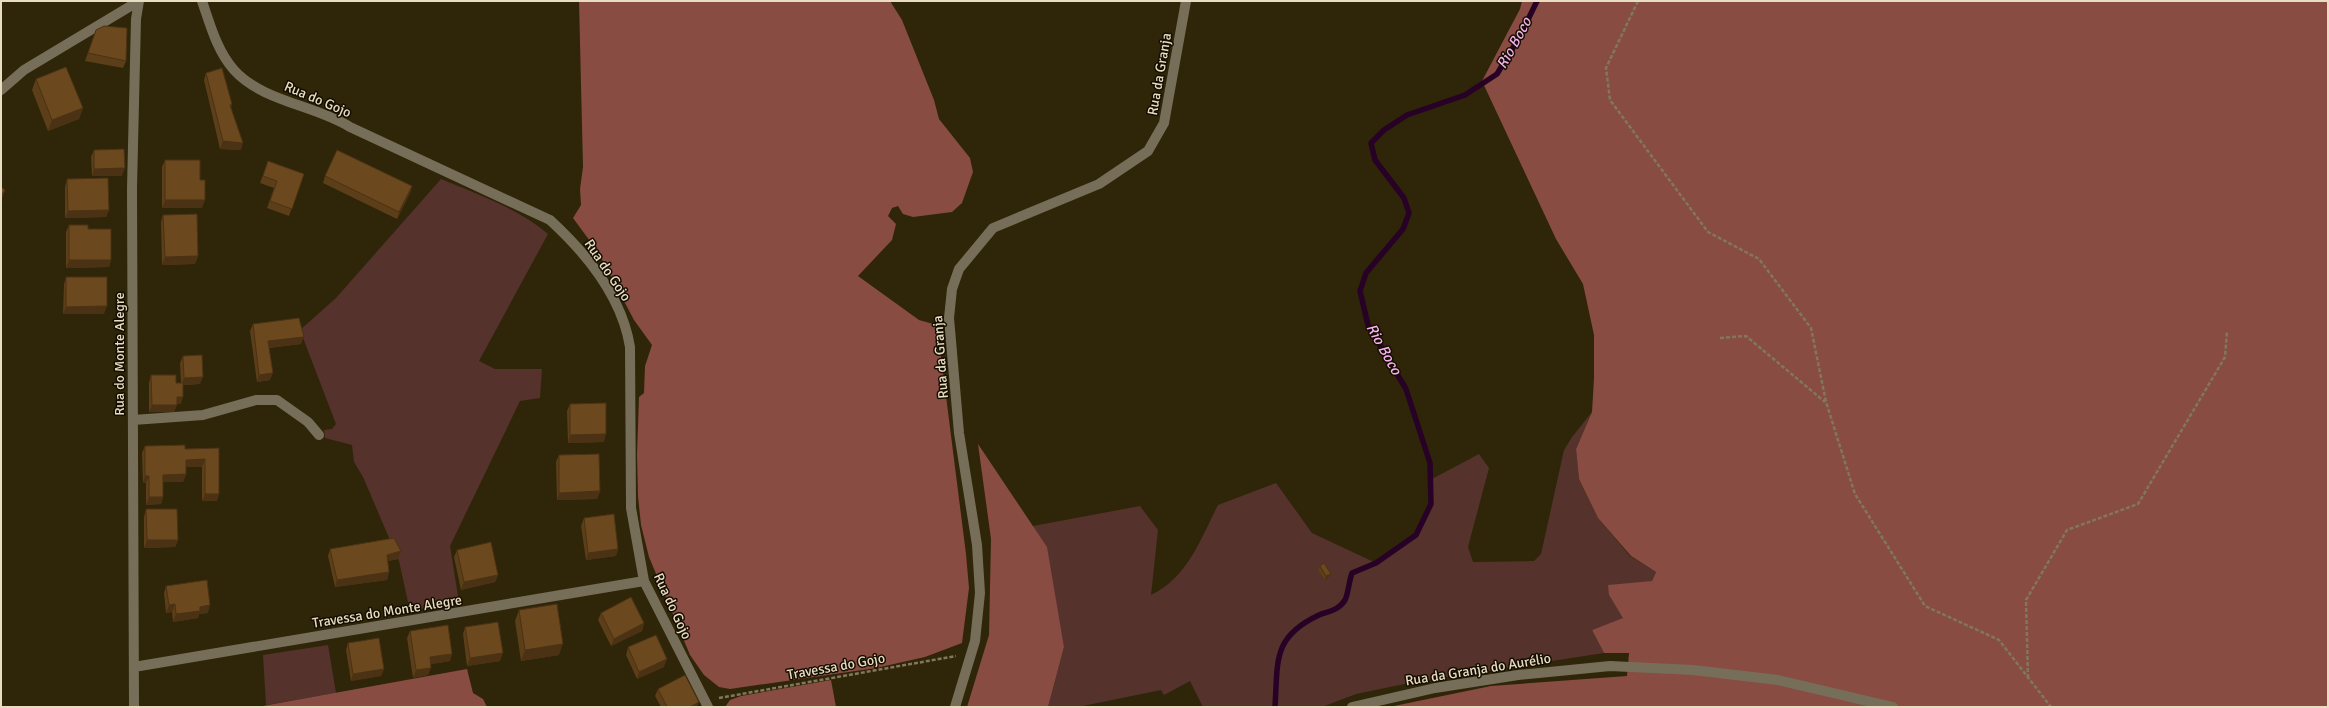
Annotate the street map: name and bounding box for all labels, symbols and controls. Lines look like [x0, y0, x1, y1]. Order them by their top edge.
water label: Rio Boco [1493, 13, 1536, 72]
street label: Rua da Granja [1144, 32, 1175, 117]
street label: Rua do Gojo [282, 78, 354, 121]
street label: Rua do Gojo [581, 236, 635, 305]
street label: Rua do Monte Alegre [111, 292, 128, 416]
street label: Rua da Granja [929, 315, 952, 399]
water label: Rio Boco [1363, 320, 1406, 379]
street label: Rua do Gojo [650, 570, 695, 642]
street label: Travessa do Monte Alegre [311, 591, 463, 632]
street label: Travessa do Gojo [786, 650, 886, 683]
street label: Rua da Granja do Aurélio [1404, 650, 1552, 689]

